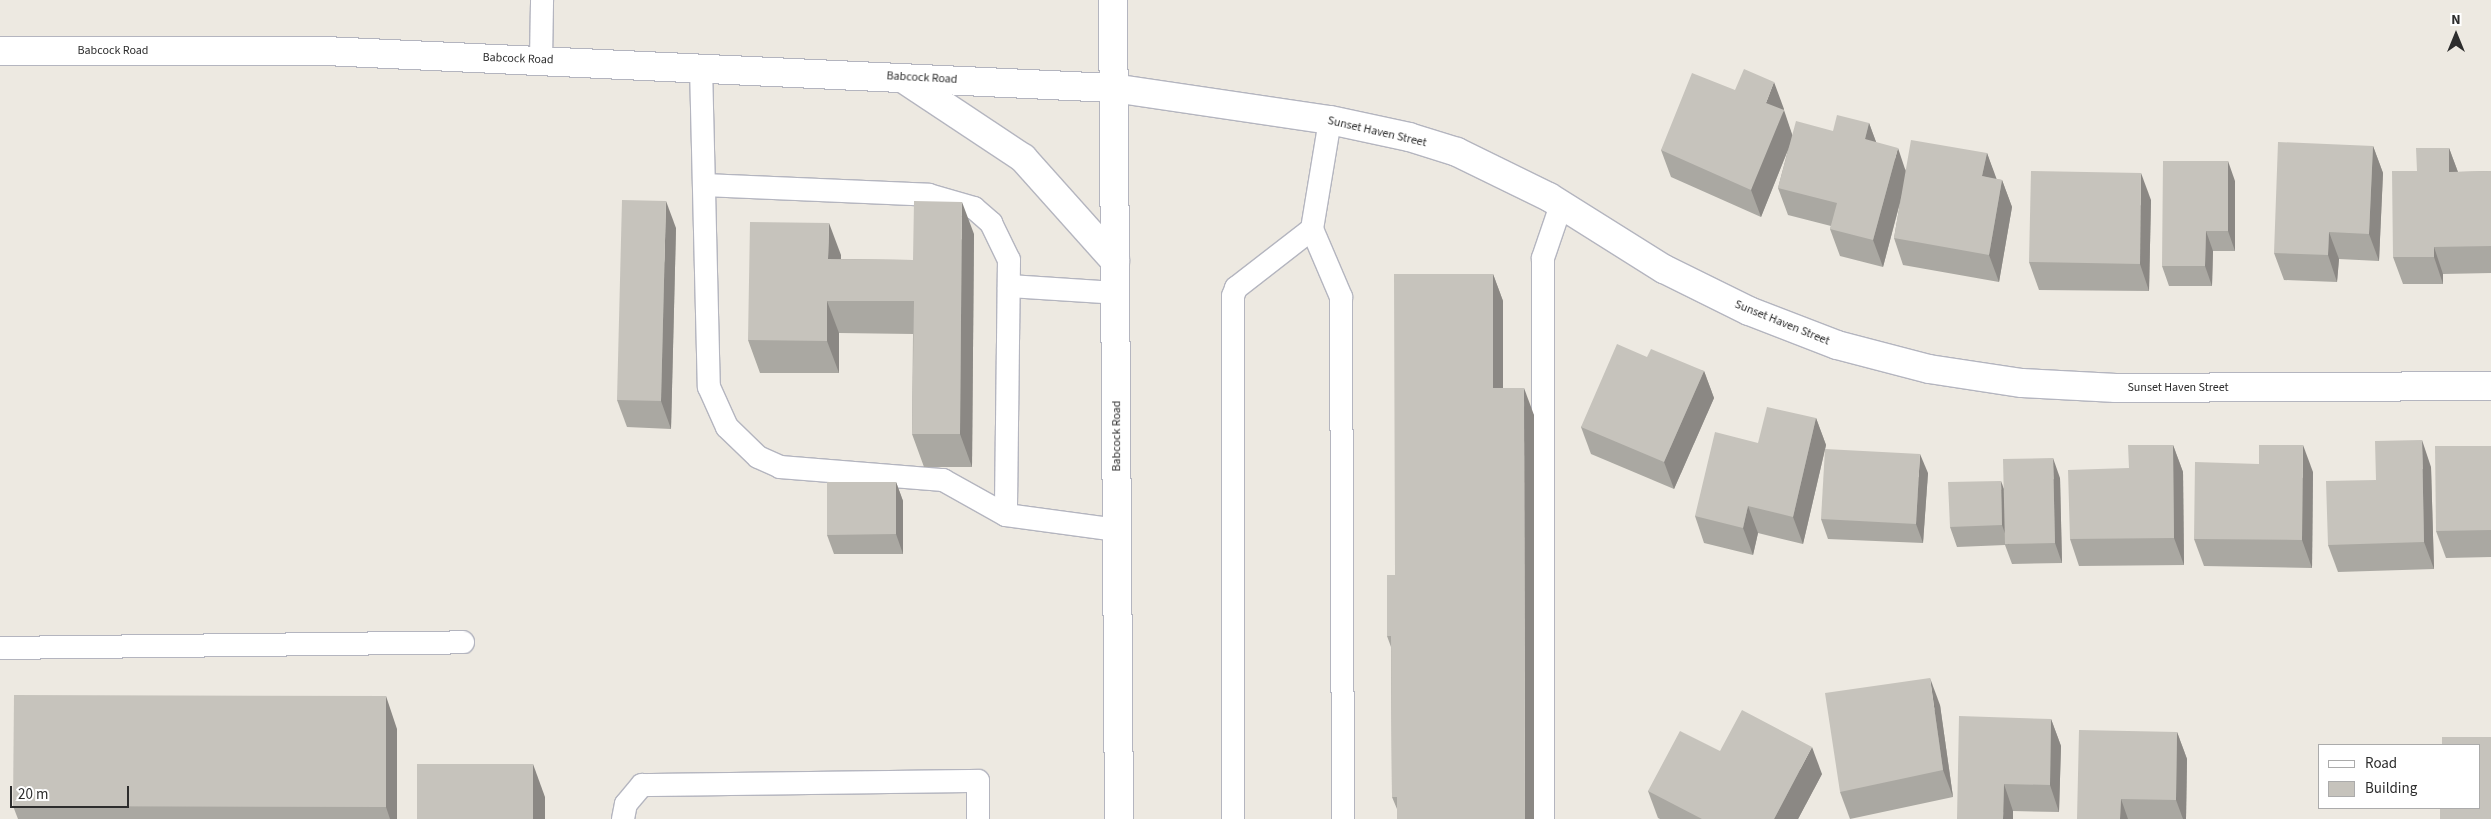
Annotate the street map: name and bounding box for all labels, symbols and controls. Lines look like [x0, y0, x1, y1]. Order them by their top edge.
north arrow [2431, 10, 2481, 60]
text: N [2451, 10, 2461, 30]
street label: Babcock Road [77, 44, 149, 58]
street label: Babcock Road [482, 51, 554, 67]
street label: Babcock Road [886, 69, 958, 87]
street label: Sunset Haven Street [1326, 114, 1428, 150]
street label: Sunset Haven Street [1732, 297, 1832, 349]
street label: Sunset Haven Street [2127, 381, 2229, 395]
street label: Babcock Road [1110, 400, 1124, 472]
legend [2318, 744, 2481, 809]
text: Road [2365, 753, 2397, 774]
scale bar [12, 776, 131, 808]
text: Building [2365, 778, 2417, 799]
text: 20 m [18, 784, 48, 805]

